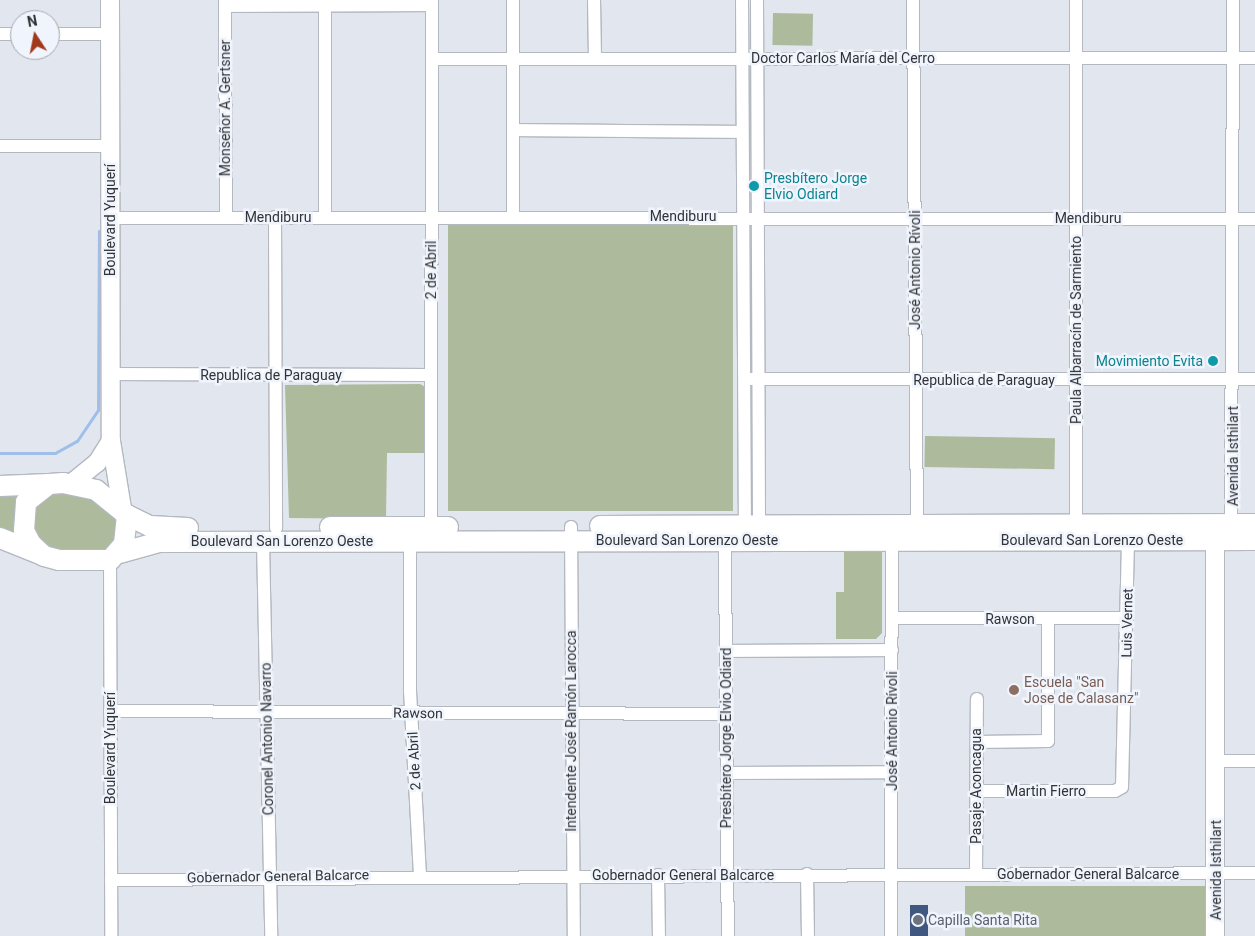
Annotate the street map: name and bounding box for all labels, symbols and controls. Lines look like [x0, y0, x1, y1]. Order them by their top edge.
north arrow [10, 10, 60, 60]
text: N [26, 12, 39, 30]
street label: Monseñor A. Gertsner [217, 40, 233, 176]
street label: Doctor Carlos María del Cerro [751, 50, 935, 66]
street label: Boulevard Yuquerí [102, 164, 118, 276]
place label: Presbítero Jorge Elvio Odiard [764, 170, 867, 202]
marker: Presbítero Jorge Elvio Odiard [748, 180, 760, 192]
street label: Mendiburu [650, 208, 716, 224]
street label: Mendiburu [245, 209, 311, 225]
street label: José Antonio Rívoli [907, 210, 923, 330]
street label: Mendiburu [1055, 210, 1121, 226]
street label: Paula Albarracín de Sarmiento [1068, 236, 1084, 424]
street label: 2 de Abril [423, 241, 439, 299]
place label: Movimiento Evita [1096, 353, 1203, 369]
marker: Movimiento Evita [1207, 355, 1219, 367]
street label: Republica de Paraguay [200, 367, 342, 383]
street label: Republica de Paraguay [913, 372, 1055, 388]
street label: Avenida Isthilart [1225, 406, 1241, 506]
street label: Boulevard San Lorenzo Oeste [596, 532, 778, 548]
street label: Boulevard San Lorenzo Oeste [1001, 532, 1183, 548]
street label: Boulevard San Lorenzo Oeste [191, 533, 373, 549]
street label: Luis Vernet [1118, 588, 1136, 658]
street label: Rawson [985, 611, 1035, 627]
street label: Intendente José Ramón Larocca [563, 630, 579, 832]
street label: Presbítero Jorge Elvio Odiard [718, 648, 734, 828]
street label: Coronel Antonio Navarro [257, 662, 277, 816]
street label: José Antonio Rívoli [884, 671, 900, 791]
place label: Escuela "San Jose de Calasanz" [1024, 674, 1138, 706]
marker: Escuela "San Jose de Calasanz" [1008, 684, 1020, 696]
street label: Boulevard Yuquerí [102, 692, 118, 804]
street label: Rawson [393, 704, 443, 722]
street label: Pasaje Aconcagua [968, 728, 984, 844]
street label: 2 de Abril [404, 731, 424, 791]
street label: Martin Fierro [1006, 783, 1086, 799]
street label: Avenida Isthilart [1208, 820, 1224, 920]
street label: Gobernador General Balcarce [187, 866, 369, 886]
street label: Gobernador General Balcarce [997, 866, 1179, 882]
street label: Gobernador General Balcarce [592, 867, 774, 883]
place label: Capilla Santa Rita [928, 912, 1037, 928]
marker: Capilla Santa Rita [912, 914, 924, 926]

